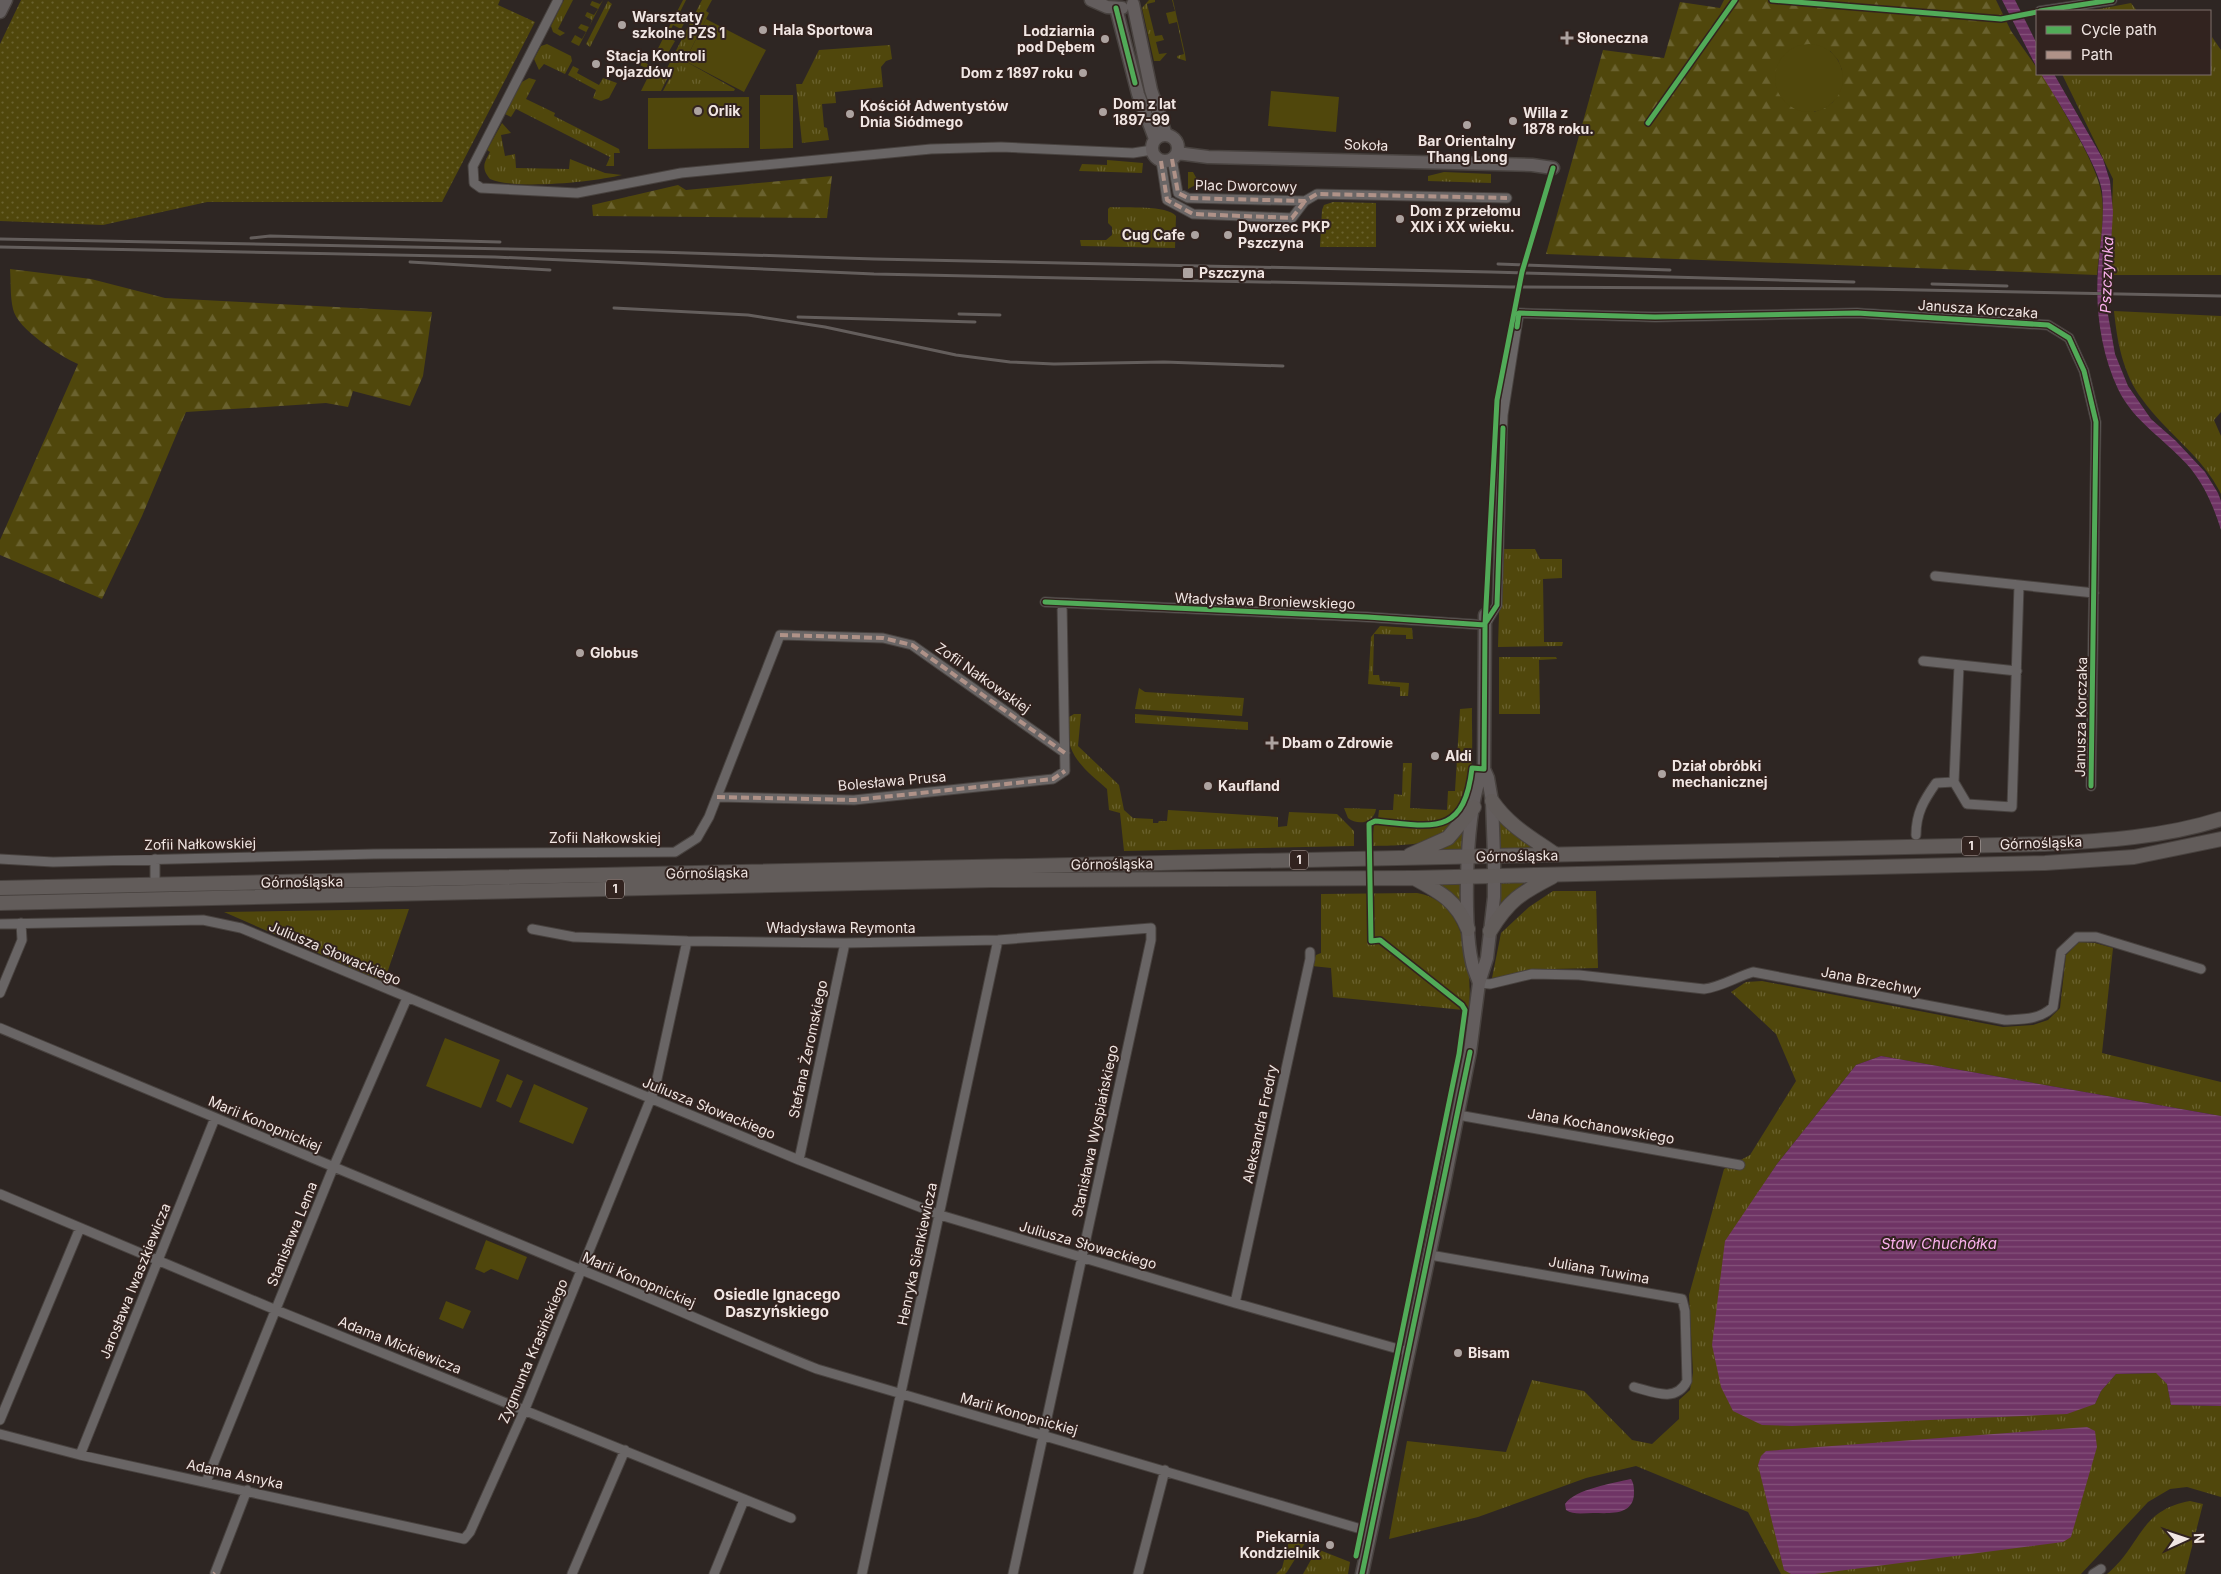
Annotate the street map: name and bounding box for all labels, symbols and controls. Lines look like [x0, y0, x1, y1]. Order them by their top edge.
place label: Warsztaty szkolne PZS 1 [632, 8, 725, 41]
legend [2036, 10, 2211, 75]
marker: Warsztaty szkolne PZS 1 [616, 19, 628, 31]
text: Cycle path [2081, 20, 2157, 39]
place label: Hala Sportowa [773, 21, 873, 38]
place label: Lodziarnia pod Dębem [1017, 22, 1095, 55]
marker: Hala Sportowa [757, 24, 769, 36]
place label: Słoneczna [1577, 29, 1648, 46]
marker: Słoneczna [1561, 32, 1573, 44]
marker: Lodziarnia pod Dębem [1099, 33, 1111, 45]
text: Path [2081, 45, 2113, 64]
place label: Stacja Kontroli Pojazdów [606, 47, 706, 80]
marker: Stacja Kontroli Pojazdów [590, 58, 602, 70]
place label: Dom z 1897 roku [961, 64, 1073, 81]
marker: Dom z 1897 roku [1077, 67, 1089, 79]
place label: Dom z lat 1897-99 [1113, 95, 1176, 128]
place label: Kościół Adwentystów Dnia Siódmego [860, 97, 1008, 130]
place label: Orlik [708, 102, 741, 119]
place label: Willa z 1878 roku. [1523, 104, 1594, 137]
marker: Orlik [692, 105, 704, 117]
marker: Dom z lat 1897-99 [1097, 106, 1109, 118]
marker: Kościół Adwentystów Dnia Siódmego [844, 108, 856, 120]
marker: Willa z 1878 roku. [1507, 115, 1519, 127]
marker: Bar Orientalny Thang Long [1461, 119, 1473, 131]
place label: Bar Orientalny Thang Long [1418, 132, 1517, 165]
street label: Sokoła [1344, 135, 1389, 154]
street label: Plac Dworcowy [1195, 176, 1297, 195]
place label: Dom z przełomu XIX i XX wieku. [1410, 202, 1521, 235]
marker: Dom z przełomu XIX i XX wieku. [1394, 213, 1406, 225]
place label: Dworzec PKP Pszczyna [1238, 218, 1330, 251]
place label: Cug Cafe [1122, 226, 1185, 243]
marker: Cug Cafe [1189, 229, 1201, 241]
marker: Dworzec PKP Pszczyna [1222, 229, 1234, 241]
water label: Pszczynka [2096, 236, 2117, 314]
place label: Pszczyna [1199, 264, 1265, 281]
marker: Pszczyna [1181, 266, 1195, 280]
street label: Janusza Korczaka [1917, 296, 2039, 321]
street label: Władysława Broniewskiego [1174, 589, 1356, 612]
street label: Zofii Nałkowskiej [933, 639, 1034, 717]
place label: Globus [590, 644, 638, 661]
marker: Globus [574, 647, 586, 659]
street label: Janusza Korczaka [2071, 657, 2090, 777]
place label: Dbam o Zdrowie [1282, 734, 1393, 751]
marker: Dbam o Zdrowie [1266, 737, 1278, 749]
place label: Aldi [1445, 747, 1472, 764]
marker: Aldi [1429, 750, 1441, 762]
place label: Dział obróbki mechanicznej [1672, 757, 1768, 790]
street label: Bolesława Prusa [837, 767, 947, 794]
marker: Dział obróbki mechanicznej [1656, 768, 1668, 780]
place label: Kaufland [1218, 777, 1280, 794]
marker: Kaufland [1202, 780, 1214, 792]
street label: Zofii Nałkowskiej [549, 829, 661, 846]
street label: Górnośląska [1999, 833, 2083, 852]
street label: Zofii Nałkowskiej [144, 834, 256, 853]
road number: 1 [1962, 836, 1980, 856]
street label: Górnośląska [1476, 846, 1558, 865]
road number: 1 [1290, 850, 1308, 870]
street label: Górnośląska [1071, 854, 1153, 873]
street label: Górnośląska [666, 863, 748, 882]
street label: Górnośląska [261, 872, 343, 891]
road number: 1 [606, 880, 624, 899]
street label: Juliusza Słowackiego [266, 917, 404, 988]
street label: Władysława Reymonta [766, 919, 916, 936]
street label: Jana Brzechwy [1820, 962, 1923, 999]
street label: Stefana Żeromskiego [785, 978, 830, 1120]
street label: Stanisława Wyspiańskiego [1068, 1043, 1121, 1219]
street label: Aleksandra Fredry [1239, 1063, 1280, 1185]
street label: Juliusza Słowackiego [640, 1073, 778, 1142]
street label: Marii Konopnickiej [206, 1092, 324, 1155]
street label: Jana Kochanowskiego [1526, 1104, 1676, 1147]
street label: Stanisława Lema [263, 1179, 320, 1289]
street label: Henryka Sienkiewicza [893, 1181, 940, 1327]
street label: Jarosława Iwaszkiewicza [95, 1200, 174, 1361]
street label: Juliusza Słowackiego [1017, 1217, 1159, 1272]
water label: Staw Chuchółka [1881, 1234, 1997, 1253]
street label: Marii Konopnickiej [580, 1248, 698, 1311]
street label: Juliana Tuwima [1547, 1252, 1651, 1287]
street label: Zygmunta Krasińskiego [494, 1276, 571, 1426]
district label: Osiedle Ignacego Daszyńskiego [713, 1285, 841, 1321]
street label: Adama Mickiewicza [336, 1312, 464, 1377]
place label: Bisam [1468, 1344, 1510, 1361]
marker: Bisam [1452, 1347, 1464, 1359]
street label: Marii Konopnickiej [958, 1389, 1080, 1438]
street label: Adama Asnyka [185, 1455, 285, 1492]
north arrow [2161, 1514, 2211, 1564]
place label: Piekarnia Kondzielnik [1240, 1528, 1321, 1561]
text: N [2191, 1533, 2208, 1544]
marker: Piekarnia Kondzielnik [1324, 1539, 1336, 1551]

